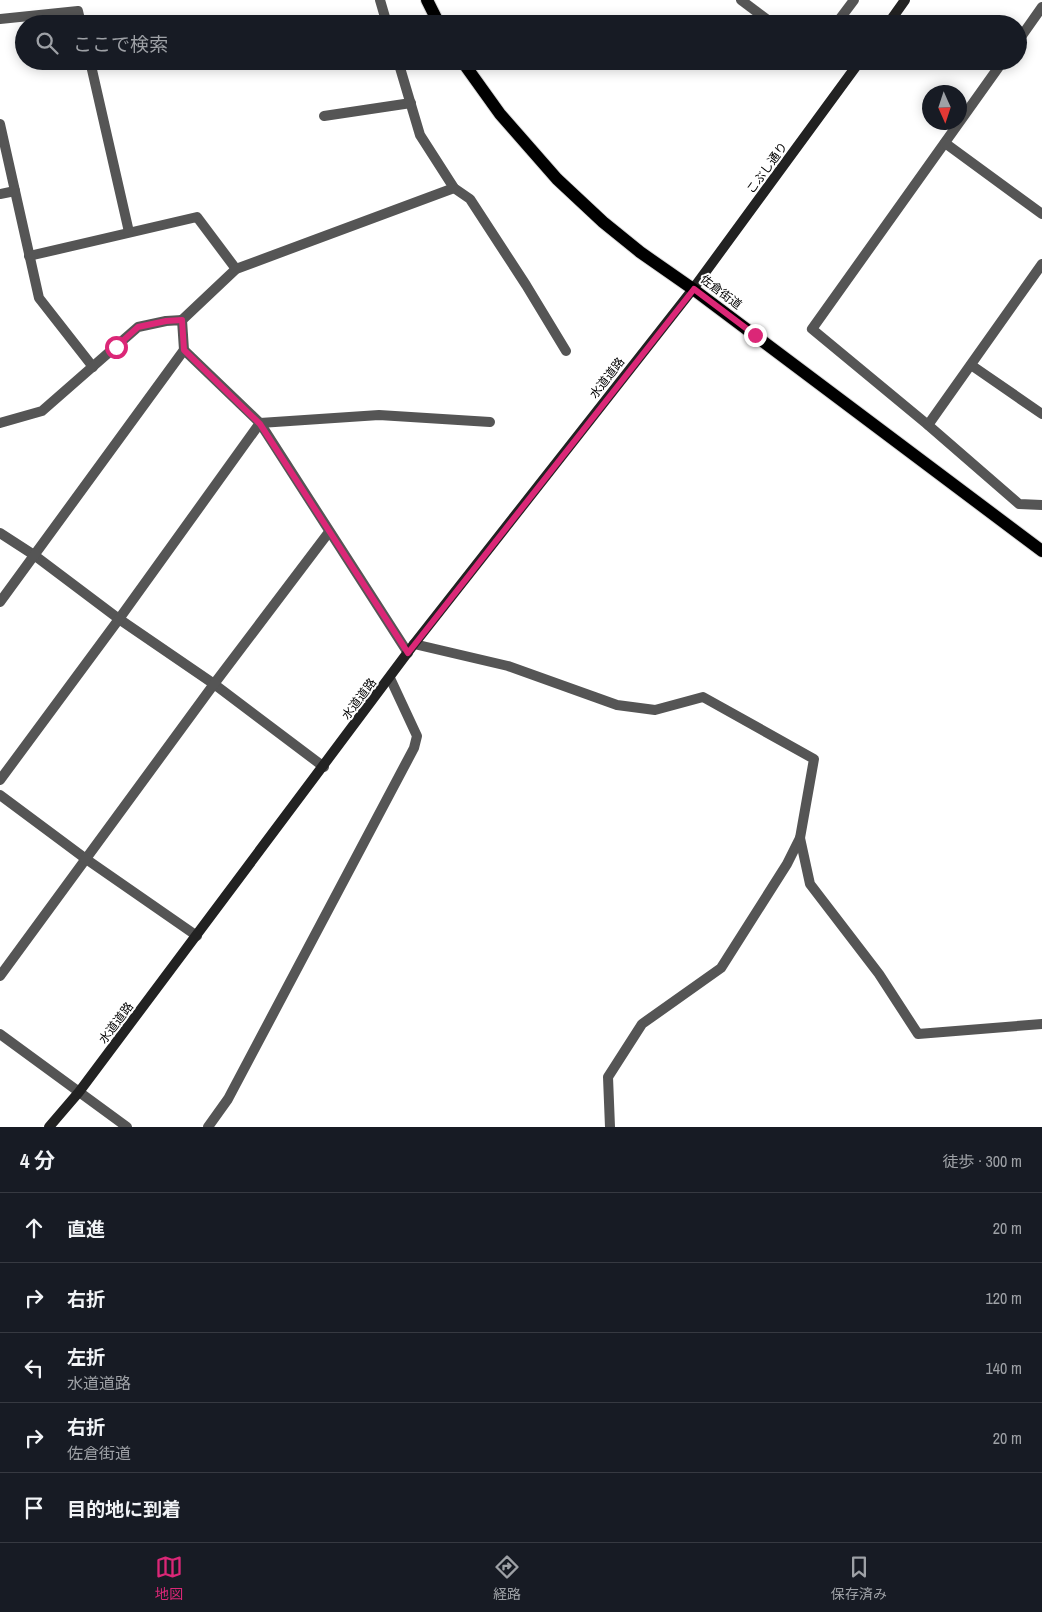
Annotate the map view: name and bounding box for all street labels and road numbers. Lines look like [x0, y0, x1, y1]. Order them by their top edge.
street label: こぶし通り [743, 139, 791, 197]
street label: 佐倉街道 [697, 271, 745, 313]
street label: 水道道路 [586, 354, 628, 402]
street label: 水道道路 [338, 675, 380, 723]
street label: 水道道路 [95, 999, 137, 1047]

